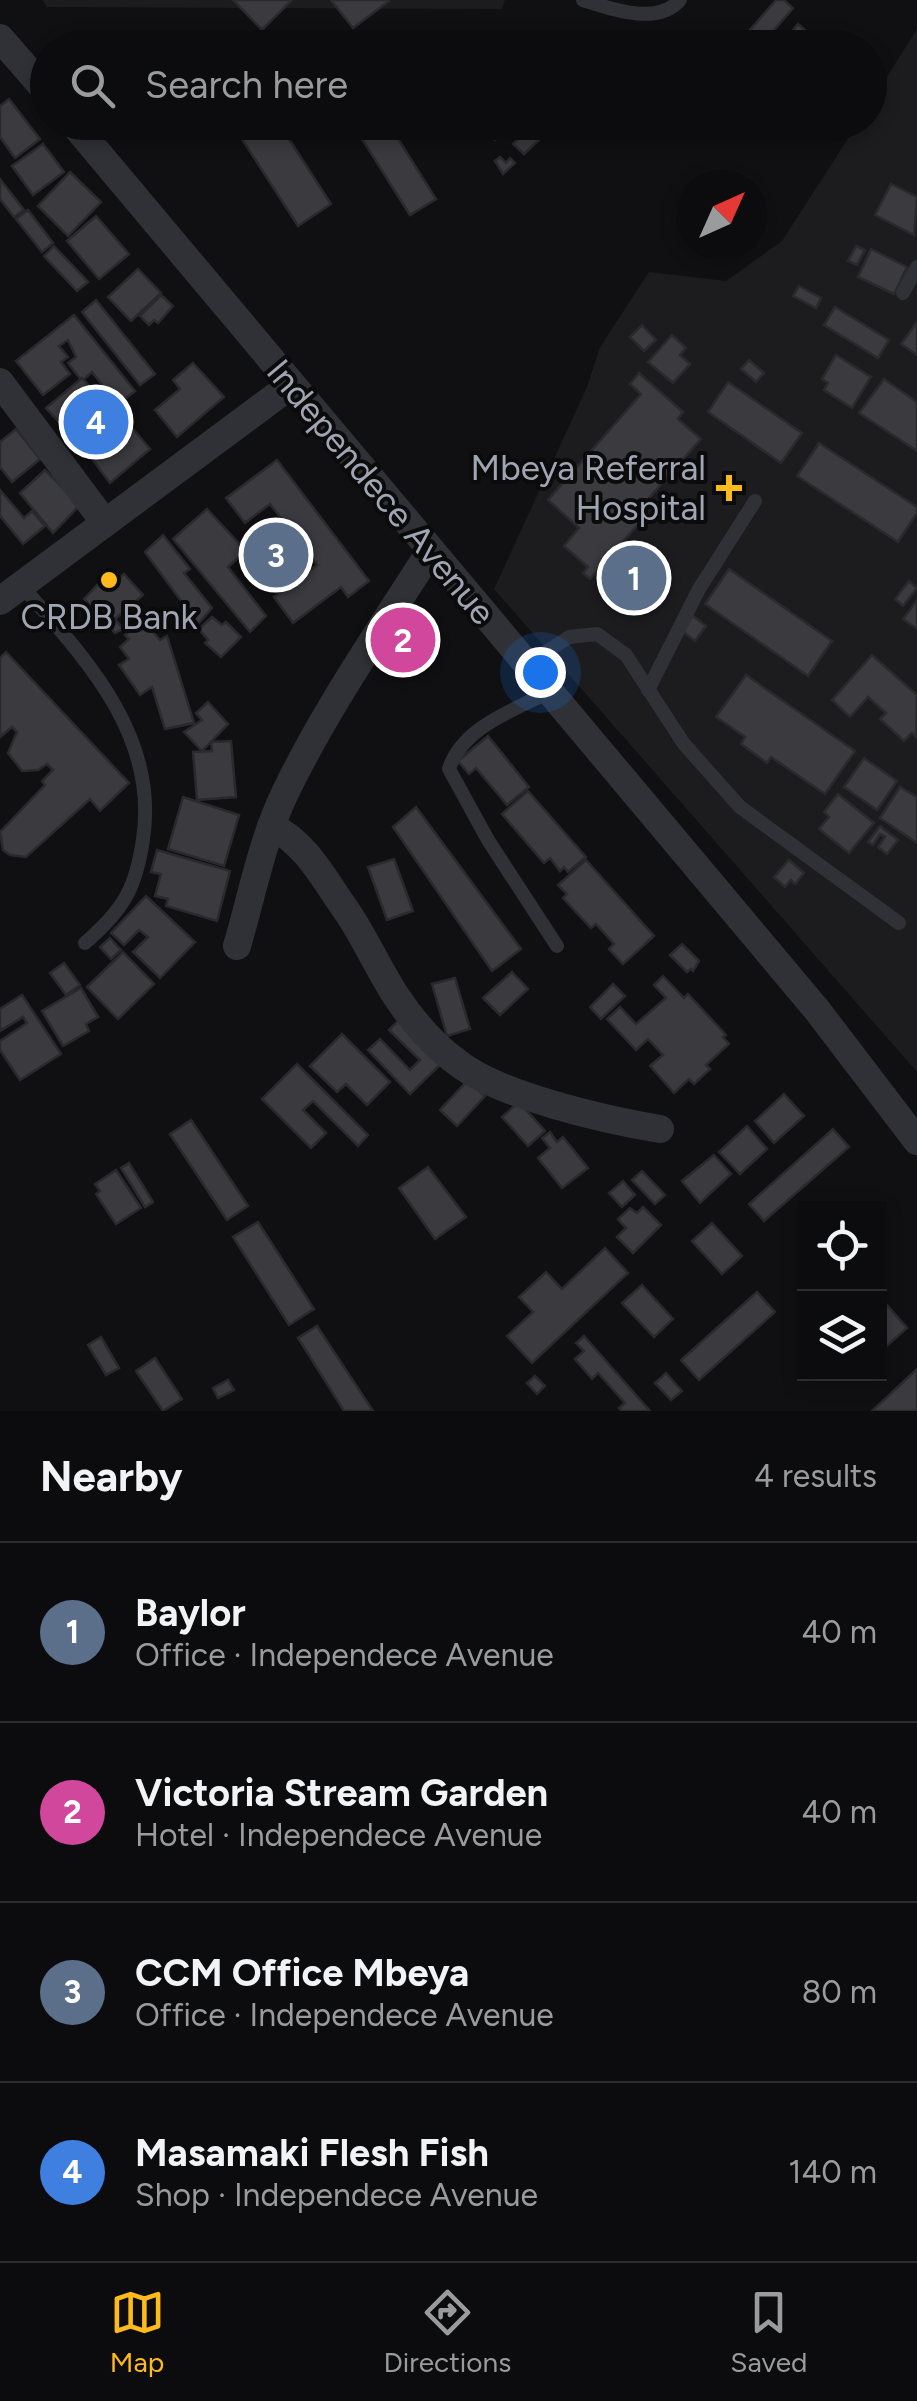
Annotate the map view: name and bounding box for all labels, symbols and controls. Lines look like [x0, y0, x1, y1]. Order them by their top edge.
search box [30, 30, 887, 140]
icon: search [65, 58, 120, 113]
text: Search here [145, 62, 348, 108]
north arrow [677, 170, 767, 260]
street label: Independece Avenue [258, 351, 504, 633]
pin: 4 [64, 384, 128, 460]
place label: Mbeya Referral Hospital [471, 447, 706, 529]
marker: Mbeya Referral Hospital [716, 475, 742, 501]
pin: 3 [244, 518, 308, 592]
pin: 1 [602, 540, 666, 616]
marker: CRDB Bank [98, 569, 120, 591]
place label: CRDB Bank [21, 596, 198, 638]
pin: 2 [370, 602, 436, 678]
your location [515, 647, 566, 698]
map controls [797, 1201, 887, 1381]
button: locate [797, 1201, 887, 1291]
button: layers [797, 1291, 887, 1381]
text: Nearby [40, 1451, 182, 1502]
text: 4 results [754, 1457, 877, 1495]
text: Baylor [135, 1590, 246, 1636]
text: 1 [66, 1613, 79, 1651]
text: 40 m [801, 1613, 877, 1651]
text: Office · Independece Avenue [135, 1636, 554, 1674]
text: Victoria Stream Garden [135, 1770, 548, 1816]
text: 2 [63, 1793, 82, 1831]
text: 40 m [801, 1793, 877, 1831]
text: Hotel · Independece Avenue [135, 1816, 542, 1854]
text: CCM Office Mbeya [135, 1950, 469, 1996]
text: 3 [64, 1973, 81, 2011]
text: 80 m [802, 1973, 877, 2011]
text: Office · Independece Avenue [135, 1996, 554, 2034]
text: Masamaki Flesh Fish [135, 2130, 489, 2176]
text: 4 [62, 2153, 83, 2191]
text: 140 m [788, 2153, 877, 2191]
text: Shop · Independece Avenue [135, 2176, 538, 2214]
tab: Map [110, 2285, 165, 2379]
tab: Directions [384, 2285, 511, 2379]
tab: Saved [730, 2285, 807, 2379]

